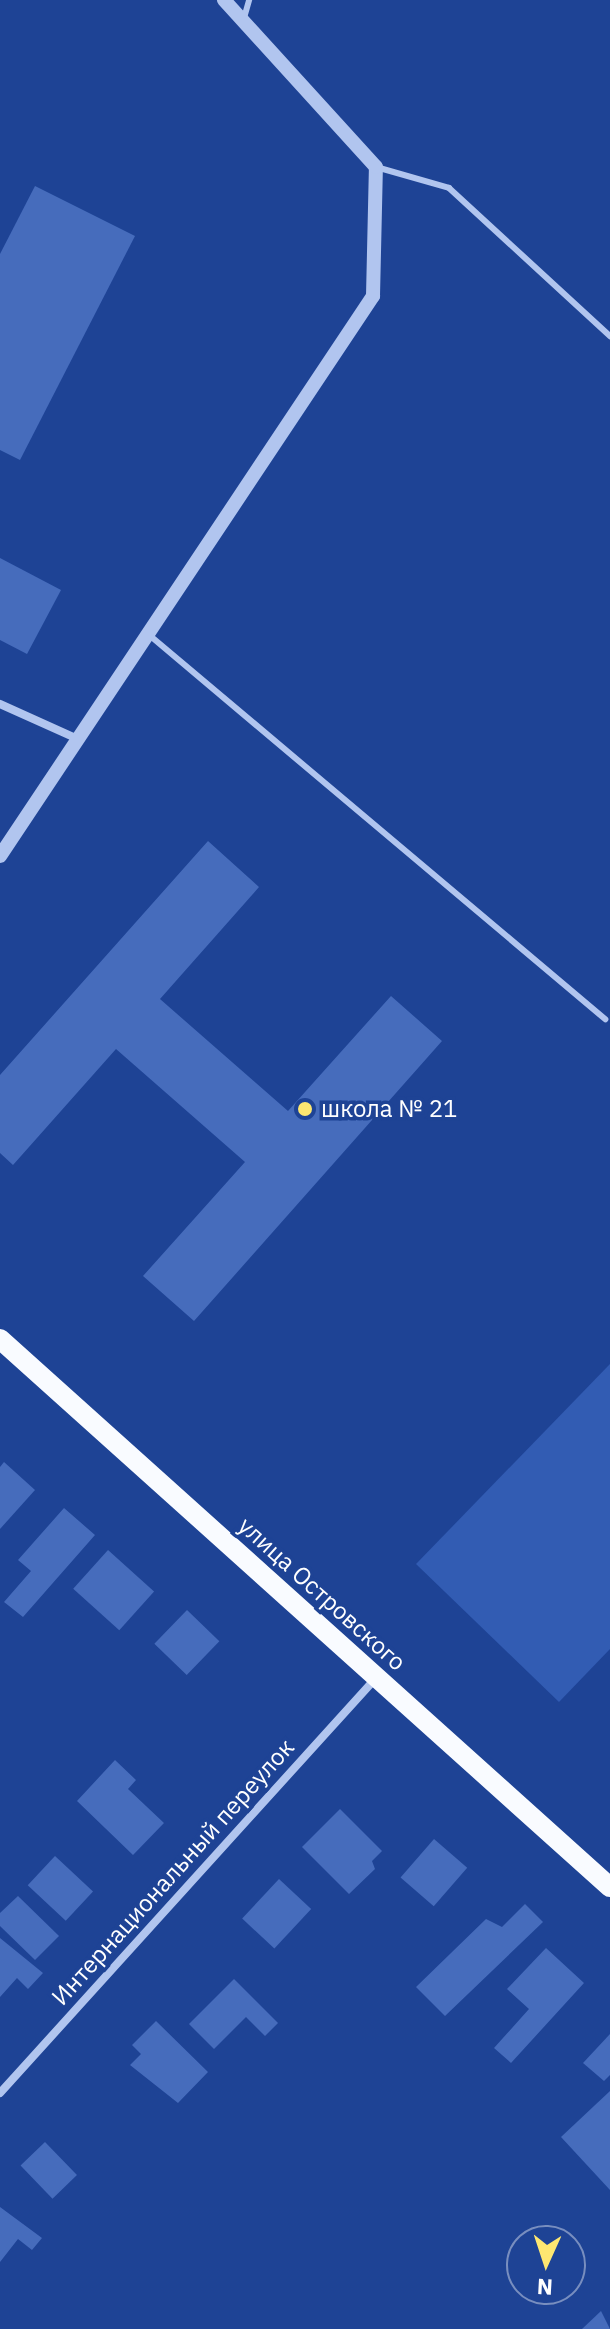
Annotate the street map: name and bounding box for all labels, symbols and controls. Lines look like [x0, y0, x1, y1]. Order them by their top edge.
place label: школа № 21 [321, 1095, 457, 1123]
marker: школа № 21 [296, 1100, 314, 1118]
street label: улица Островского [232, 1511, 412, 1677]
street label: Интернациональный переулок [46, 1733, 300, 2011]
north arrow [506, 2225, 586, 2305]
text: N [536, 2273, 554, 2302]

